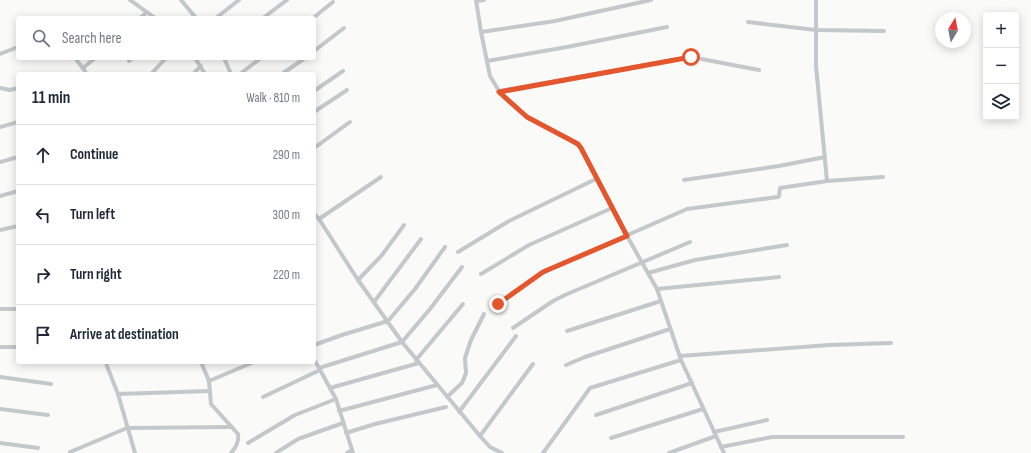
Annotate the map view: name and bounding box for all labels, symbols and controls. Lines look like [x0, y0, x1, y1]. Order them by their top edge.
north arrow [935, 12, 971, 48]
map controls [983, 12, 1019, 120]
button: + [983, 12, 1019, 48]
search box [16, 16, 316, 60]
icon: search [30, 27, 52, 49]
text: Search here [62, 29, 122, 48]
route start [682, 48, 700, 66]
button: − [983, 48, 1019, 84]
button: layers [983, 84, 1019, 120]
text: 11 min [32, 88, 70, 108]
text: Walk · 810 m [246, 90, 300, 106]
icon: ahead [32, 144, 54, 166]
text: Continue [70, 145, 119, 164]
text: 290 m [273, 147, 300, 163]
icon: left [32, 204, 54, 226]
text: Turn left [70, 205, 115, 224]
text: 300 m [273, 207, 300, 223]
icon: right [32, 264, 54, 286]
text: Turn right [70, 265, 122, 284]
text: 220 m [273, 267, 300, 283]
route end [489, 295, 507, 313]
icon: arrive [32, 324, 54, 346]
text: Arrive at destination [70, 325, 179, 344]

